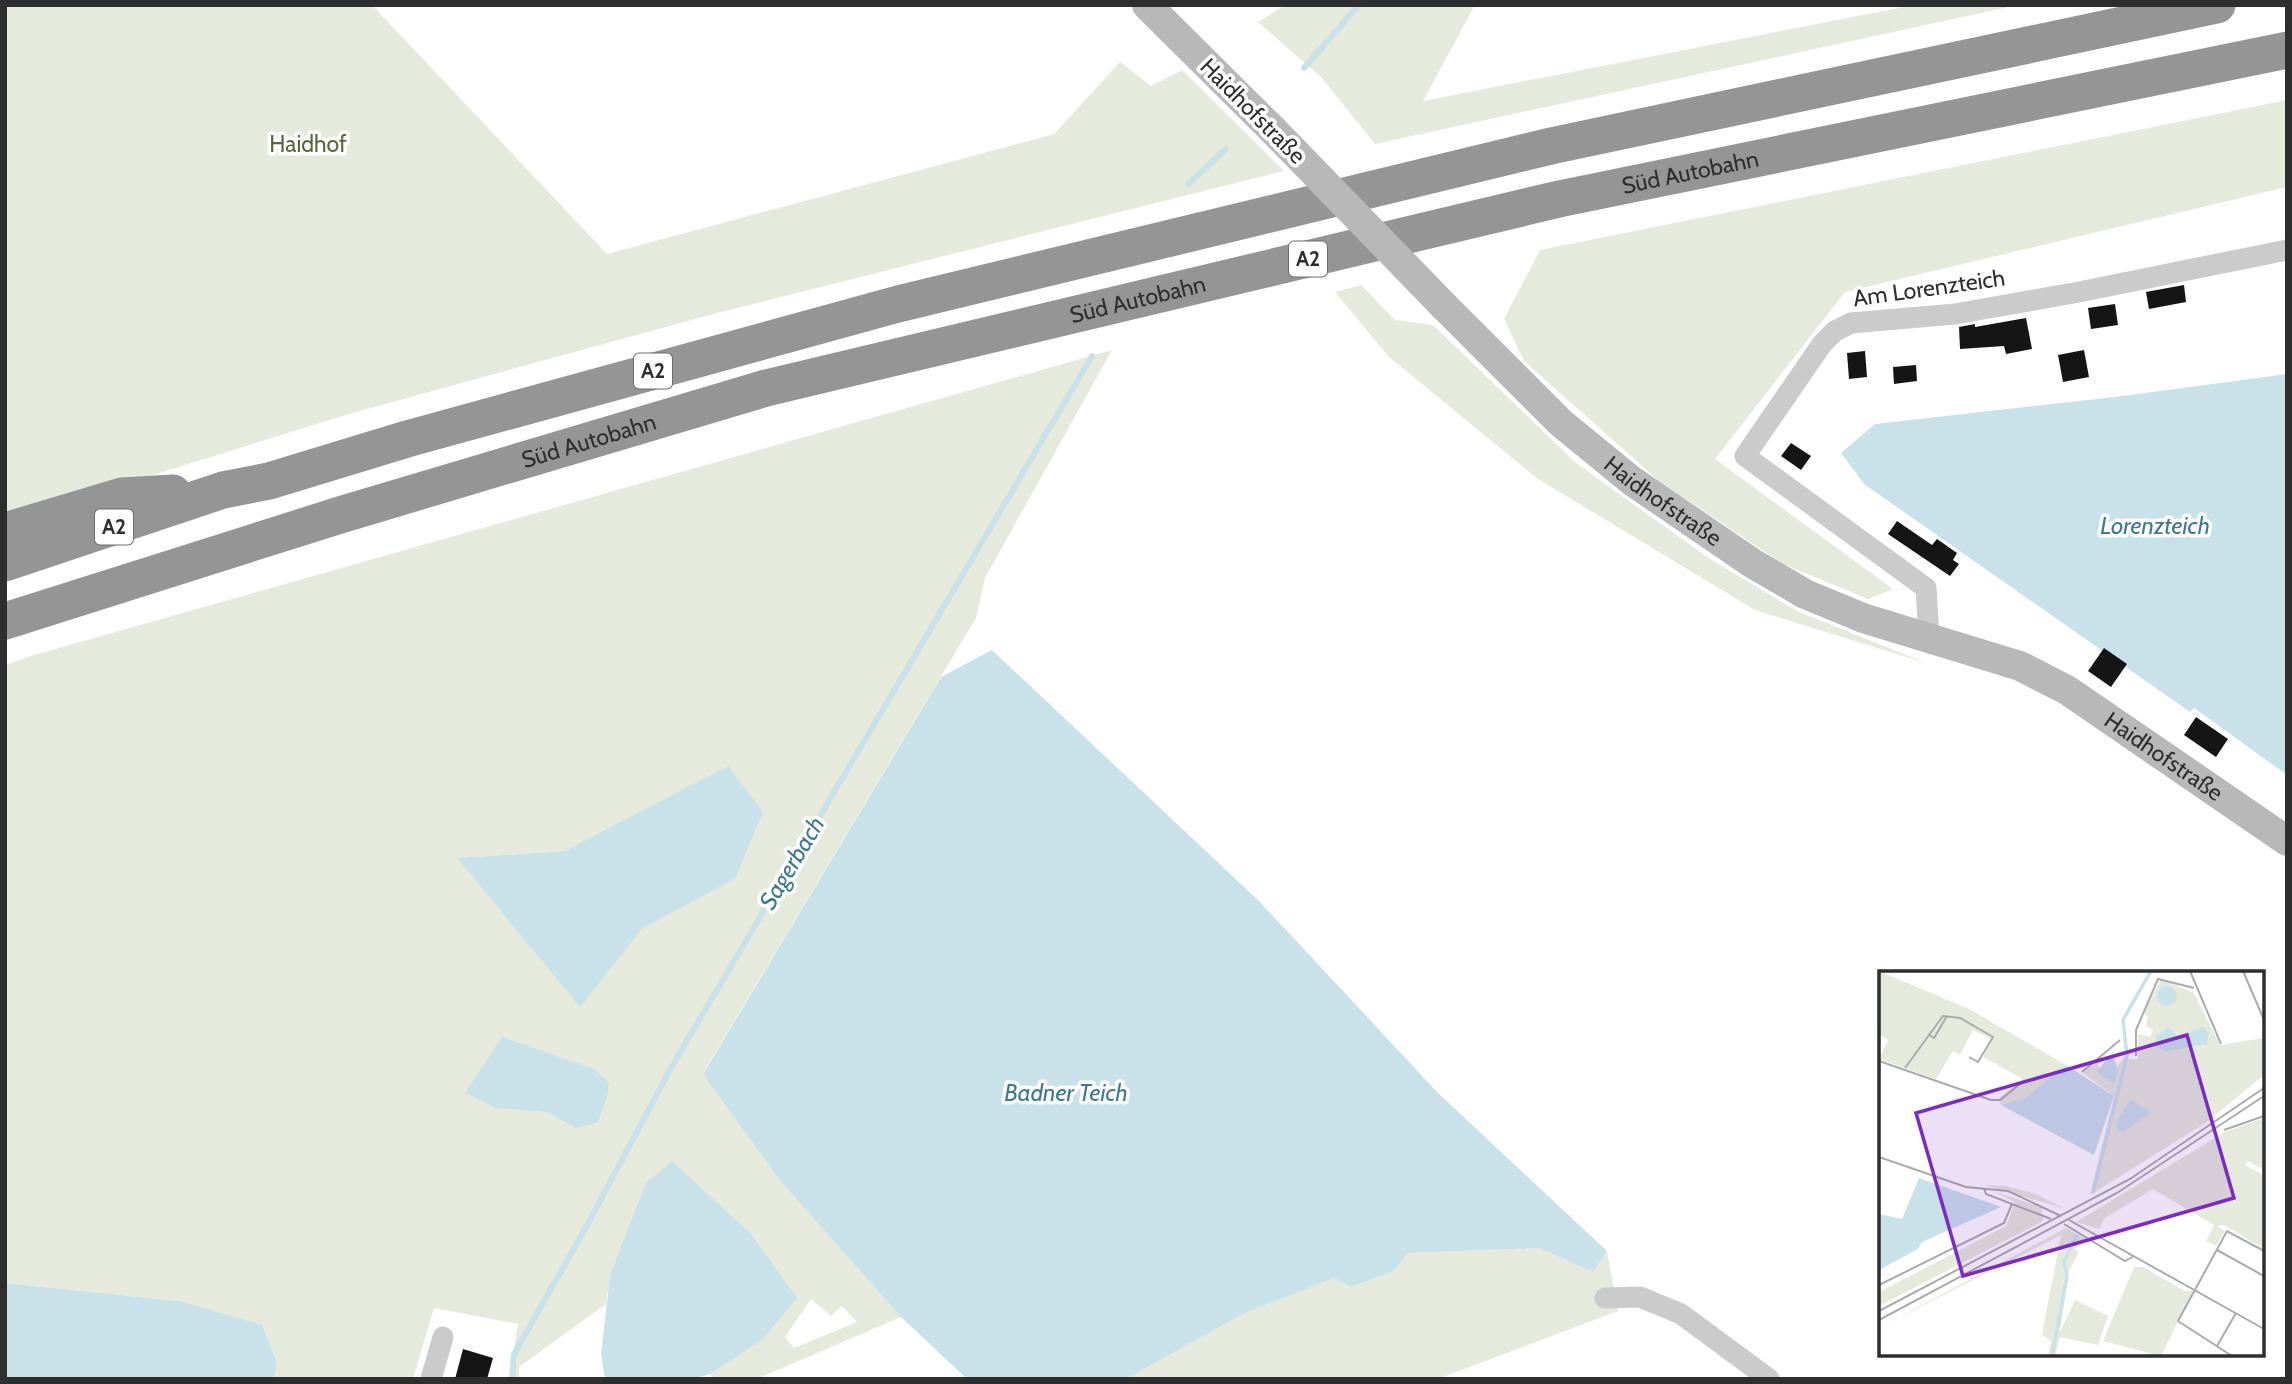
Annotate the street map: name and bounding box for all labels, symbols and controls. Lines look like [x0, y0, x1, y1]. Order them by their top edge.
street label: Haidhofstraße [1194, 52, 1312, 170]
park label: Haidhof [269, 130, 347, 158]
street label: Süd Autobahn [1619, 145, 1761, 200]
road number: A2 [1289, 242, 1327, 276]
street label: Am Lorenzteich [1851, 263, 2007, 313]
street label: Süd Autobahn [1067, 270, 1208, 329]
road number: A2 [634, 354, 672, 388]
street label: Süd Autobahn [518, 408, 659, 474]
street label: Haidhofstraße [1598, 450, 1727, 552]
road number: A2 [95, 510, 133, 544]
water label: Lorenzteich [2100, 511, 2210, 540]
street label: Haidhofstraße [2099, 706, 2229, 807]
water label: Sagerbach [753, 811, 830, 914]
inset map [1879, 971, 2264, 1356]
water label: Badner Teich [1004, 1078, 1128, 1107]

